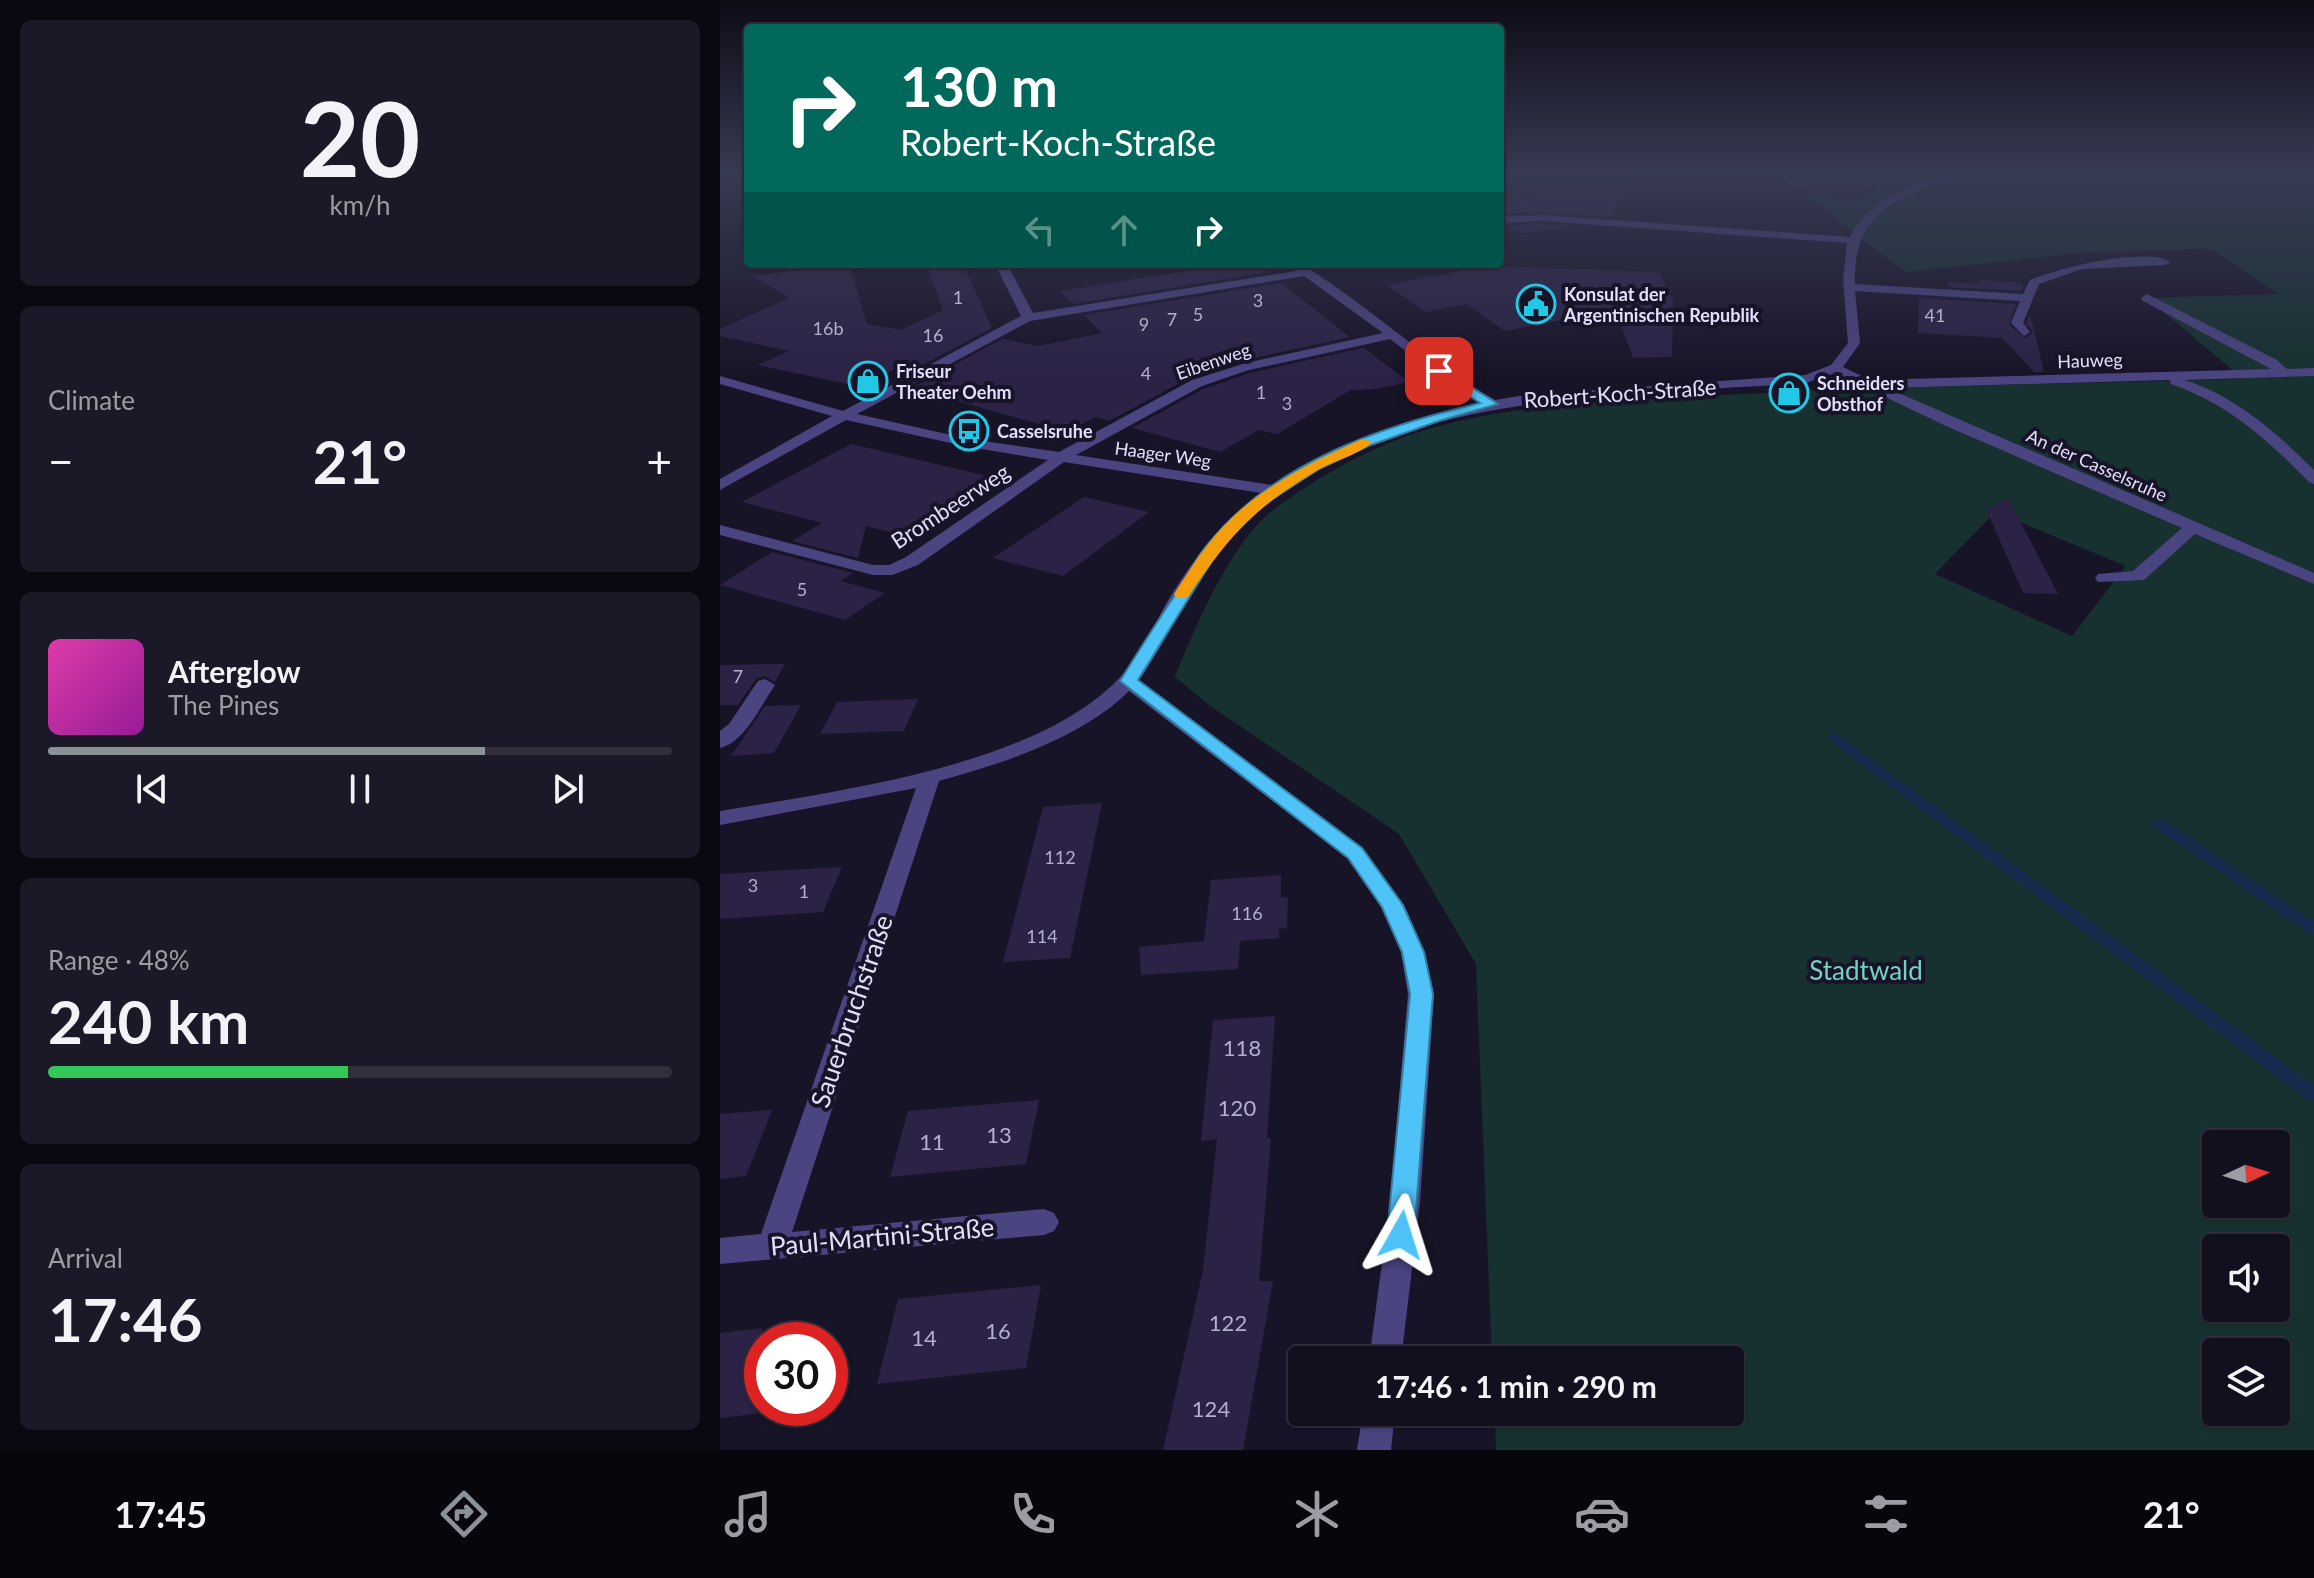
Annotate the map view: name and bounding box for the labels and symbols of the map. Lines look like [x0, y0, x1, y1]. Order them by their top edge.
public building icon: Konsulat der Argentinischen Republik [1515, 283, 1557, 325]
place label: Konsulat der Argentinischen Republik [1563, 283, 1759, 326]
house number: 1 [953, 286, 963, 308]
house number: 3 [1253, 289, 1263, 311]
house number: 5 [1193, 303, 1203, 325]
house number: 41 [1925, 304, 1945, 326]
house number: 7 [1167, 308, 1177, 330]
house number: 9 [1139, 313, 1149, 335]
house number: 16b [813, 317, 843, 339]
house number: 16 [923, 324, 943, 346]
pin [1405, 337, 1473, 405]
street label: Eibenweg [1173, 338, 1253, 384]
street label: Hauweg [2057, 348, 2123, 372]
shop icon: Friseur Theater Oehm [847, 360, 889, 402]
place label: Friseur Theater Oehm [896, 360, 1012, 403]
house number: 4 [1141, 362, 1151, 384]
shop icon: Schneiders Obsthof [1768, 372, 1810, 414]
place label: Schneiders Obsthof [1817, 372, 1905, 415]
street label: Robert-Koch-Straße [1523, 373, 1717, 413]
house number: 1 [1256, 381, 1266, 403]
house number: 3 [1282, 392, 1292, 414]
bus stop icon: Casselsruhe [948, 410, 990, 452]
place label: Casselsruhe [997, 420, 1093, 442]
street label: An der Casselsruhe [2023, 424, 2171, 506]
street label: Haager Weg [1113, 436, 1213, 472]
street label: Brombeerweg [886, 458, 1014, 554]
house number: 5 [797, 578, 807, 600]
house number: 7 [733, 665, 743, 687]
house number: 112 [1044, 846, 1076, 868]
house number: 3 [748, 874, 758, 896]
house number: 1 [799, 880, 809, 902]
house number: 116 [1231, 902, 1263, 924]
street label: Sauerbruchstraße [803, 911, 899, 1111]
house number: 114 [1026, 925, 1058, 947]
park label: Stadtwald [1809, 954, 1923, 986]
house number: 118 [1223, 1034, 1261, 1061]
house number: 120 [1218, 1094, 1256, 1121]
house number: 13 [986, 1121, 1012, 1148]
house number: 11 [919, 1128, 945, 1155]
north arrow [2202, 1130, 2290, 1218]
position arrow [1359, 1193, 1443, 1277]
street label: Paul-Martini-Straße [769, 1210, 995, 1262]
house number: 122 [1209, 1309, 1247, 1336]
house number: 16 [985, 1317, 1011, 1344]
speed limit sign: 30 [744, 1322, 848, 1426]
house number: 14 [911, 1324, 937, 1351]
house number: 124 [1192, 1395, 1230, 1422]

